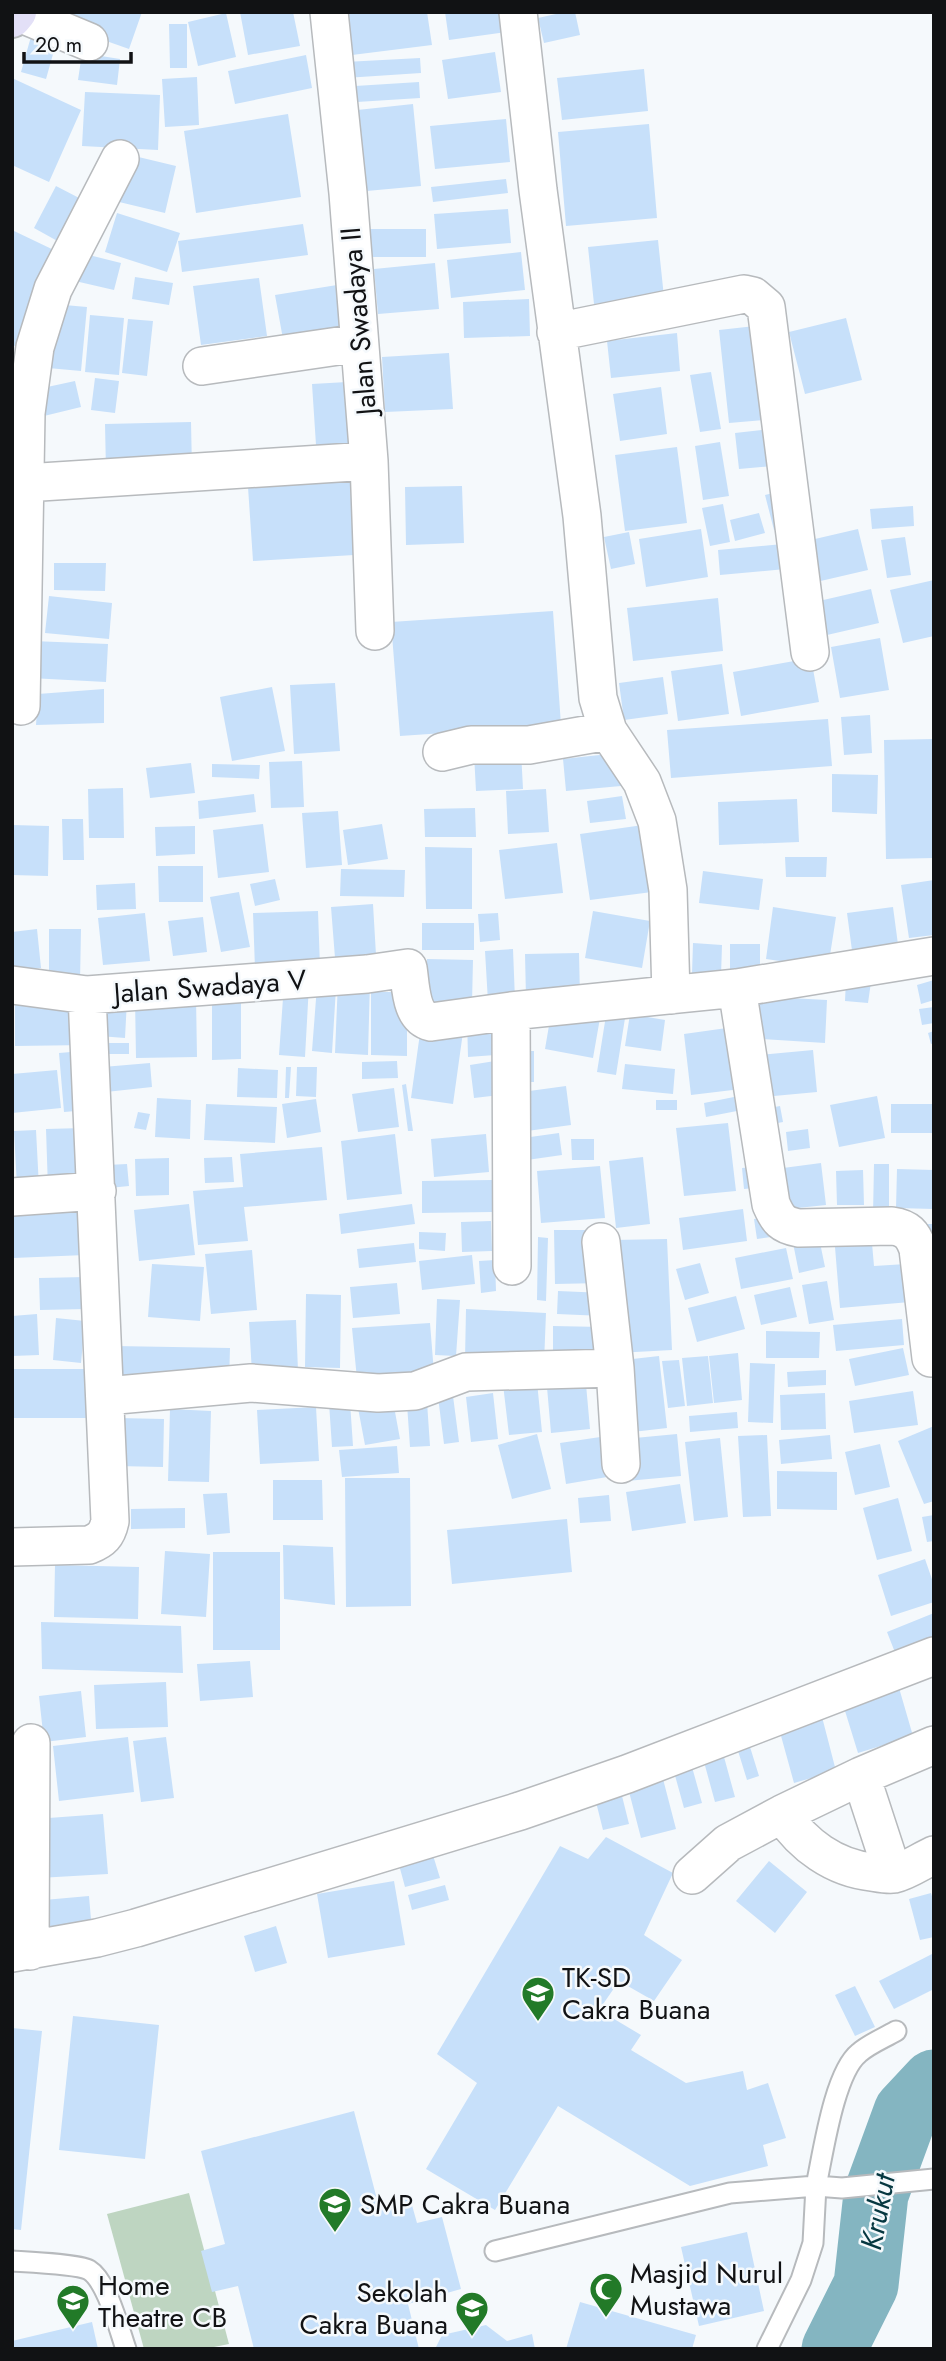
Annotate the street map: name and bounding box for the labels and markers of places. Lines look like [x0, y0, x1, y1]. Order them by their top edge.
place label: TK-SD Cakra Buana [562, 1957, 710, 2030]
school or university icon: TK-SD Cakra Buana [519, 1974, 557, 2023]
place label: SMP Cakra Buana [360, 2184, 570, 2225]
school or university icon: SMP Cakra Buana [316, 2185, 354, 2234]
place label: Masjid Nurul Mustawa [630, 2253, 783, 2326]
place label: Home Theatre CB [98, 2265, 227, 2338]
mosque icon: Masjid Nurul Mustawa [587, 2270, 625, 2319]
place label: Sekolah Cakra Buana [300, 2272, 448, 2345]
school or university icon: Home Theatre CB [54, 2282, 92, 2331]
school or university icon: Sekolah Cakra Buana [453, 2289, 491, 2338]

